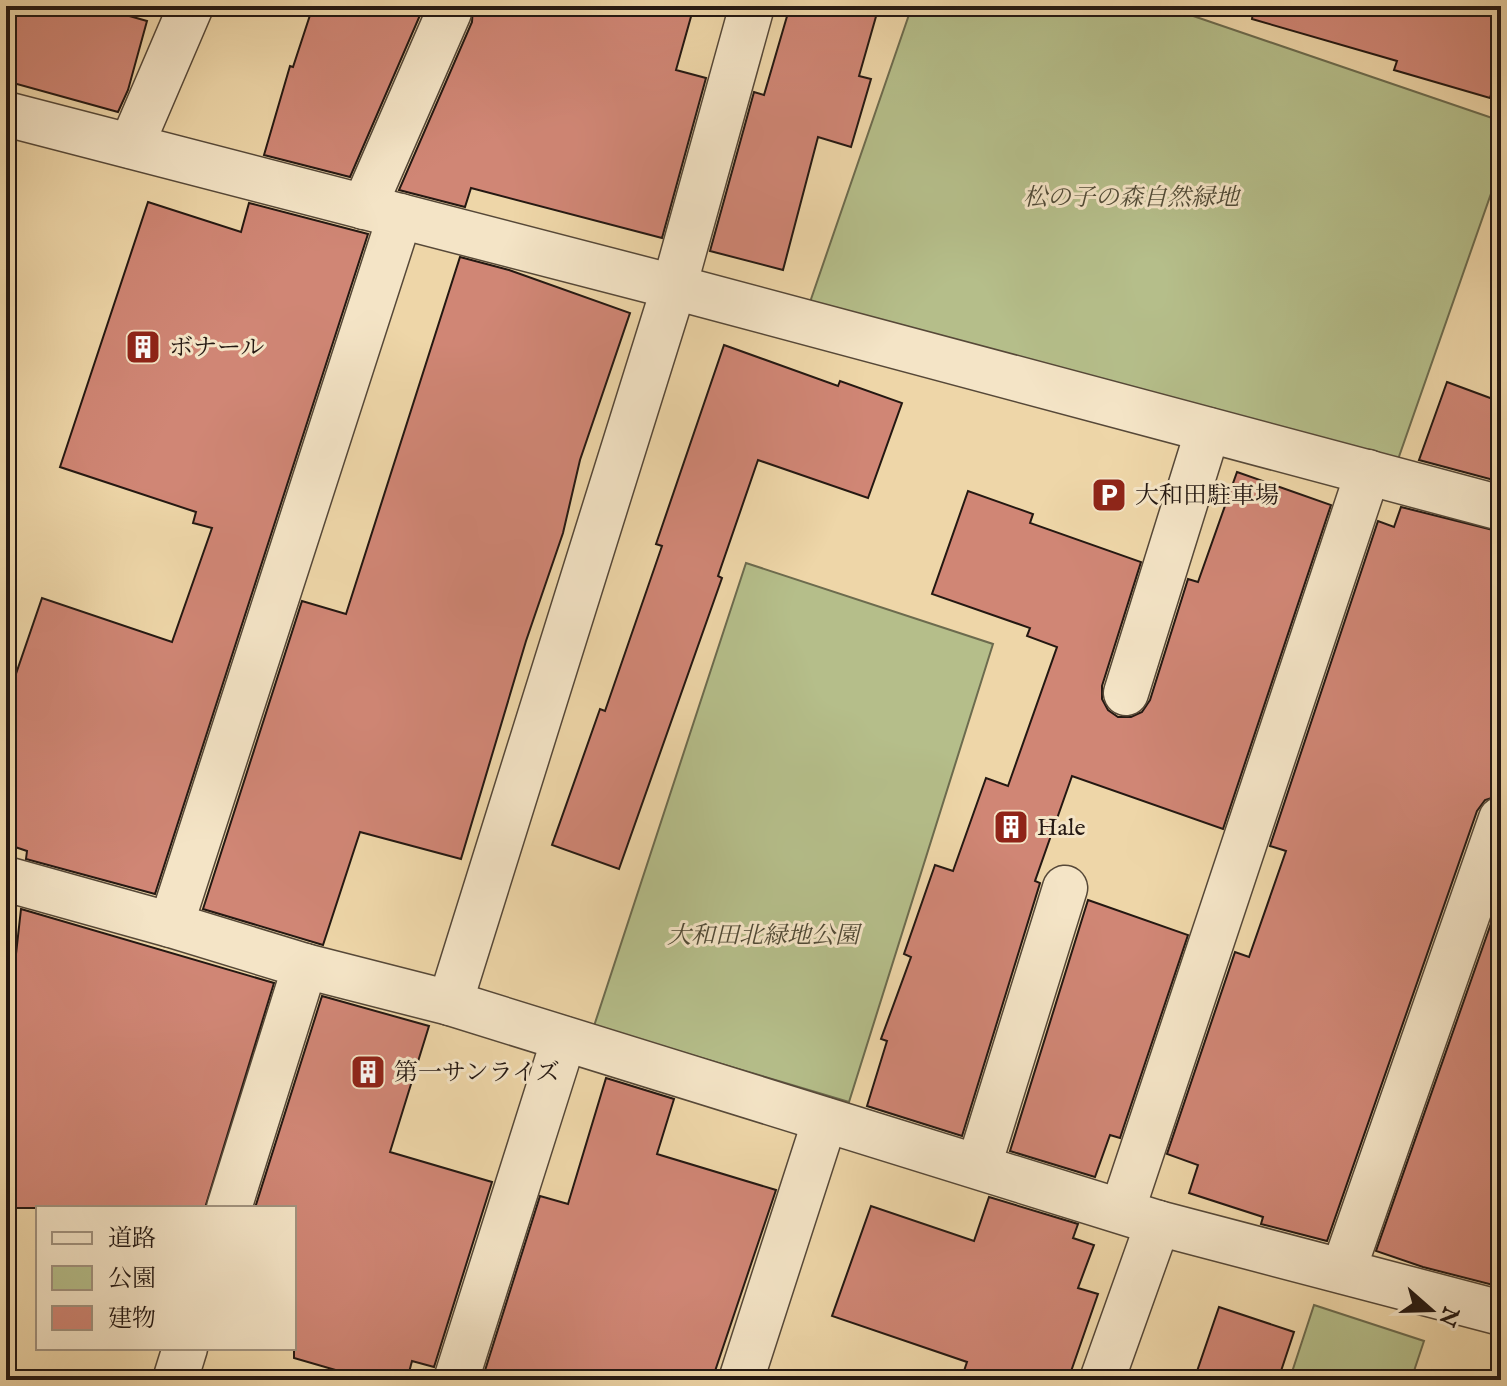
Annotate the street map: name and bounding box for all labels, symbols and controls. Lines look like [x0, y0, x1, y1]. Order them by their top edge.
park label: 松の子の森自然緑地 [1023, 183, 1242, 214]
building icon: ボナール [124, 328, 162, 366]
place label: ボナール [169, 333, 265, 364]
parking icon: 大和田駐車場 [1090, 476, 1128, 514]
place label: 大和田駐車場 [1135, 481, 1279, 512]
building icon: Hale [992, 808, 1030, 846]
place label: Hale [1037, 813, 1085, 844]
park label: 大和田北緑地公園 [667, 921, 863, 952]
building icon: 第一サンライズ [349, 1053, 387, 1091]
place label: 第一サンライズ [394, 1058, 560, 1089]
legend [36, 1206, 296, 1350]
text: 道路 [108, 1224, 156, 1255]
text: 公園 [108, 1264, 156, 1295]
north arrow [1391, 1270, 1471, 1350]
text: N [1432, 1301, 1465, 1330]
text: 建物 [108, 1304, 156, 1335]

